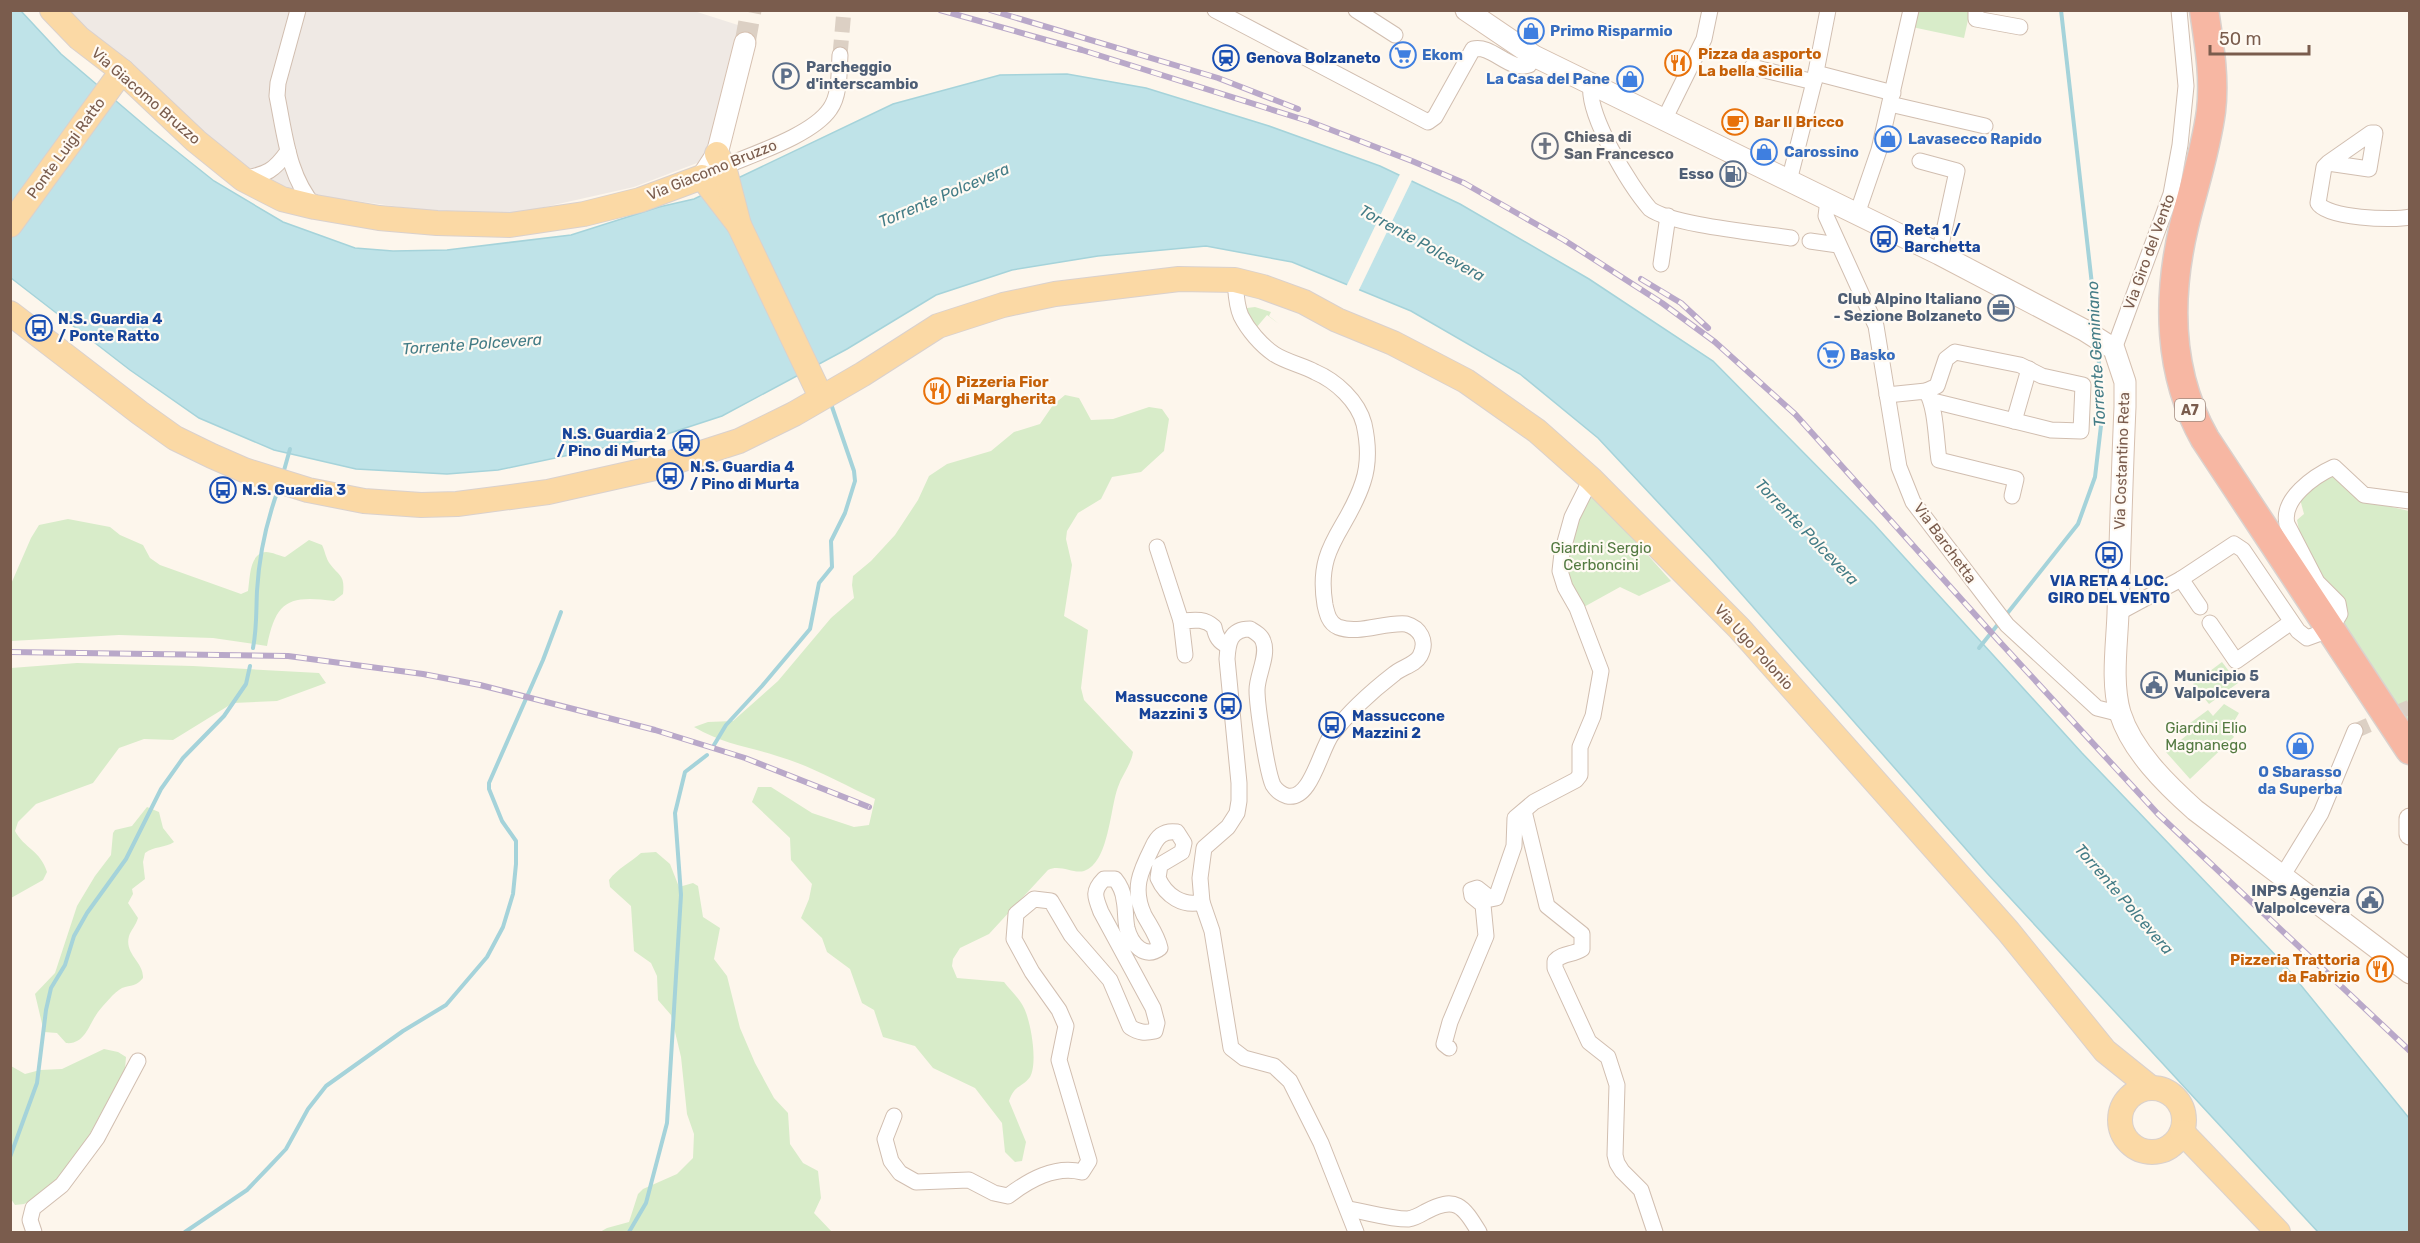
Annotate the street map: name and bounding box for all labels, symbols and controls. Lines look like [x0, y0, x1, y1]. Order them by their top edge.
shop icon: Primo Risparmio [1516, 16, 1546, 46]
scale bar [2210, 18, 2309, 56]
place label: Primo Risparmio [1550, 22, 1673, 40]
text: 50 m [2219, 28, 2262, 50]
supermarket icon: Ekom [1388, 40, 1418, 70]
station icon: Genova Bolzaneto [1211, 43, 1241, 73]
street label: Via Giacomo Bruzzo [88, 44, 204, 148]
place label: Pizza da asporto La bella Sicilia [1698, 45, 1821, 80]
place label: Ekom [1422, 46, 1463, 64]
restaurant icon: Pizza da asporto La bella Sicilia [1663, 48, 1693, 78]
place label: Genova Bolzaneto [1246, 49, 1381, 67]
place label: Parcheggio d'interscambio [806, 58, 918, 93]
parking icon: Parcheggio d'interscambio [771, 61, 801, 91]
shop icon: La Casa del Pane [1615, 64, 1645, 94]
place label: La Casa del Pane [1486, 70, 1610, 88]
street label: Ponte Luigi Ratto [23, 94, 109, 202]
cafe icon: Bar Il Bricco [1720, 107, 1750, 137]
place label: Bar Il Bricco [1754, 113, 1844, 131]
shop icon: Lavasecco Rapido [1873, 124, 1903, 154]
place label: Chiesa di San Francesco [1564, 128, 1674, 163]
place label: Lavasecco Rapido [1908, 130, 2042, 148]
church icon: Chiesa di San Francesco [1530, 131, 1560, 161]
street label: Via Giacomo Bruzzo [644, 136, 780, 204]
shop icon: Carossino [1749, 137, 1779, 167]
place label: Carossino [1784, 143, 1859, 161]
water label: Torrente Polcevera [876, 159, 1012, 231]
fuel station icon: Esso [1718, 159, 1748, 189]
place label: Esso [1679, 165, 1714, 183]
street label: Via Giro del Vento [2120, 192, 2178, 312]
water label: Torrente Polcevera [1356, 201, 1488, 285]
place label: Reta 1 / Barchetta [1904, 221, 1981, 256]
bus stop icon: Reta 1 / Barchetta [1869, 224, 1899, 254]
water label: Torrente Geminiano [2083, 280, 2109, 428]
place label: Club Alpino Italiano - Sezione Bolzaneto [1833, 290, 1982, 325]
office icon: Club Alpino Italiano - Sezione Bolzaneto [1986, 293, 2016, 323]
place label: N.S. Guardia 4 / Ponte Ratto [58, 310, 162, 345]
bus stop icon: N.S. Guardia 4 / Ponte Ratto [24, 313, 54, 343]
water label: Torrente Polcevera [401, 330, 543, 358]
supermarket icon: Basko [1816, 340, 1846, 370]
place label: Basko [1850, 346, 1895, 364]
place label: Pizzeria Fior di Margherita [956, 373, 1056, 408]
restaurant icon: Pizzeria Fior di Margherita [922, 376, 952, 406]
street label: Via Costantino Reta [2111, 392, 2133, 530]
road number: A7 [2175, 399, 2205, 421]
place label: N.S. Guardia 2 / Pino di Murta [557, 425, 666, 460]
bus stop icon: N.S. Guardia 2 / Pino di Murta [671, 428, 701, 458]
place label: N.S. Guardia 4 / Pino di Murta [690, 458, 799, 493]
bus stop icon: N.S. Guardia 4 / Pino di Murta [655, 461, 685, 491]
bus stop icon: N.S. Guardia 3 [208, 475, 238, 505]
water label: Torrente Polcevera [1751, 475, 1863, 589]
place label: N.S. Guardia 3 [242, 481, 346, 499]
street label: Via Barchetta [1910, 499, 1980, 587]
park label: Giardini Sergio Cerboncini [1550, 539, 1652, 574]
bus stop icon: VIA RETA 4 LOC. GIRO DEL VENTO [2094, 540, 2124, 570]
place label: VIA RETA 4 LOC. GIRO DEL VENTO [2048, 572, 2170, 607]
street label: Via Ugo Polonio [1711, 601, 1797, 693]
place label: Municipio 5 Valpolcevera [2174, 667, 2270, 702]
public building icon: Municipio 5 Valpolcevera [2139, 670, 2169, 700]
place label: Massuccone Mazzini 3 [1115, 688, 1208, 723]
bus stop icon: Massuccone Mazzini 3 [1213, 691, 1243, 721]
place label: Massuccone Mazzini 2 [1352, 707, 1445, 742]
bus stop icon: Massuccone Mazzini 2 [1317, 710, 1347, 740]
park label: Giardini Elio Magnanego [2165, 719, 2247, 754]
shop icon: O Sbarasso da Superba [2285, 731, 2315, 761]
place label: O Sbarasso da Superba [2258, 763, 2342, 798]
water label: Torrente Polcevera [2071, 840, 2177, 958]
place label: INPS Agenzia Valpolcevera [2251, 882, 2350, 917]
public building icon: INPS Agenzia Valpolcevera [2355, 885, 2385, 915]
place label: Pizzeria Trattoria da Fabrizio [2230, 951, 2360, 986]
restaurant icon: Pizzeria Trattoria da Fabrizio [2365, 954, 2395, 984]

